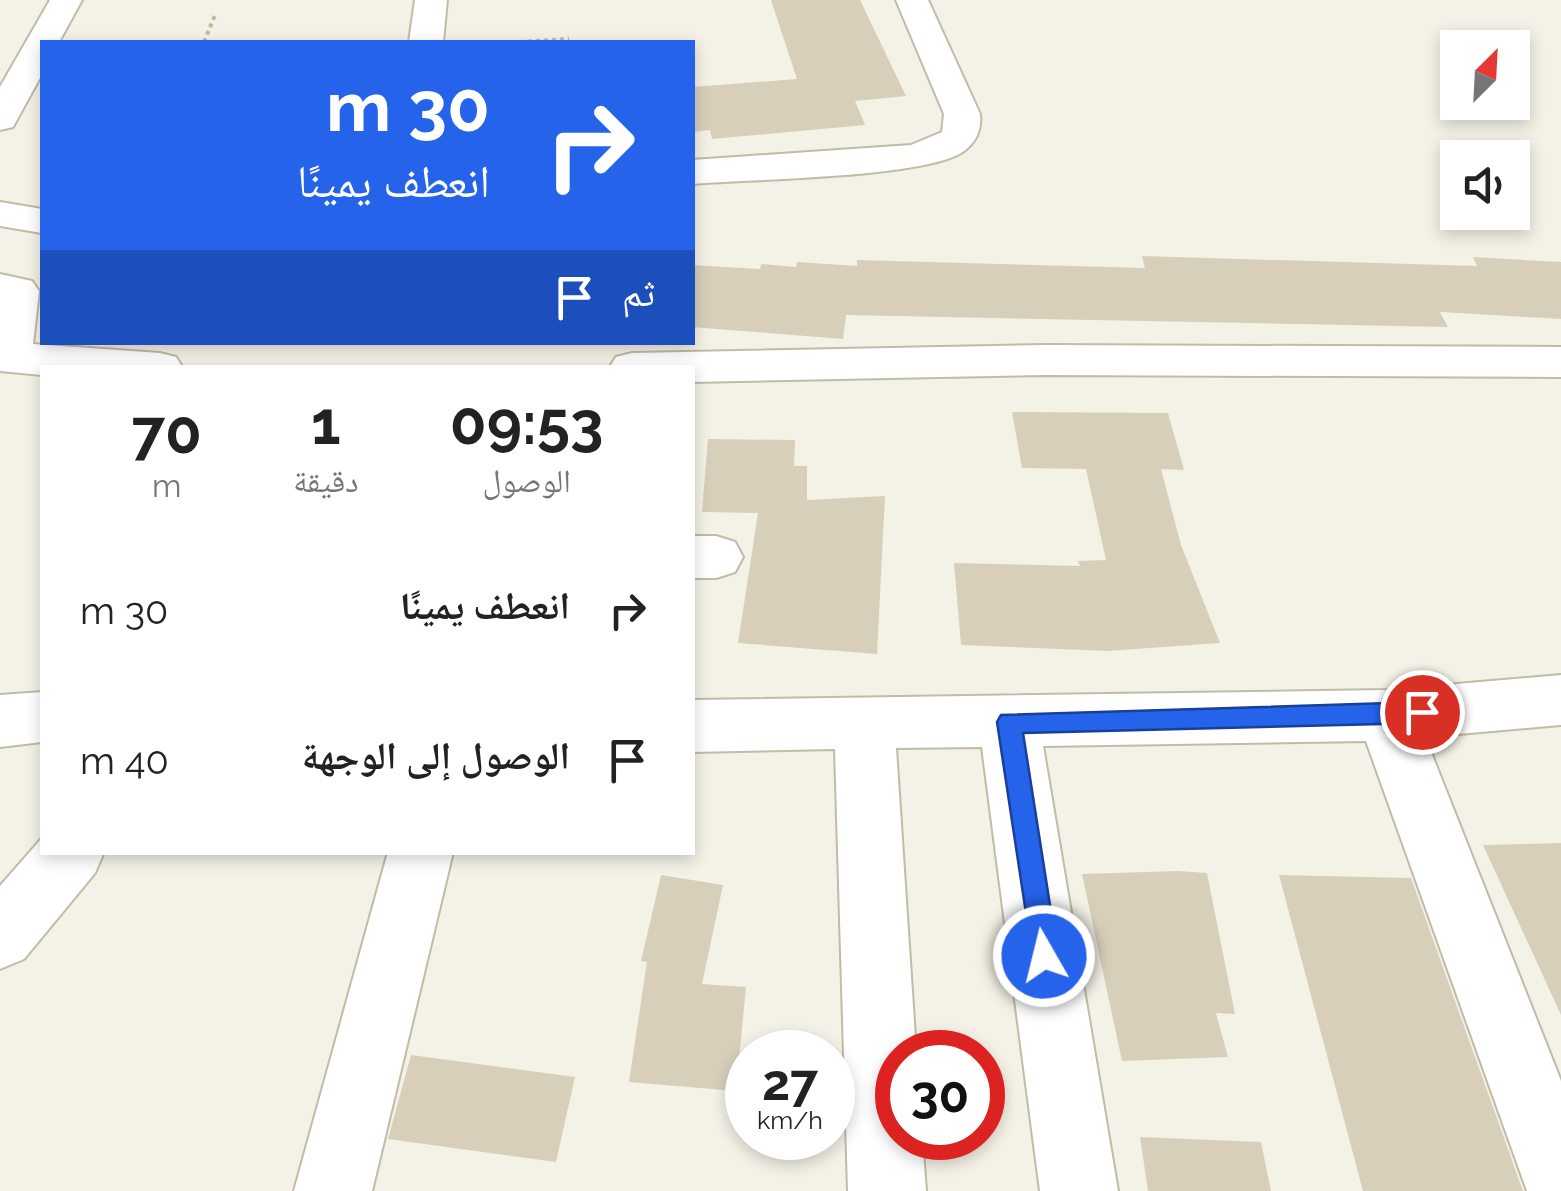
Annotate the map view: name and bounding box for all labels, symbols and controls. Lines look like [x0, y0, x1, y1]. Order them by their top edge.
north arrow [1440, 30, 1530, 120]
map controls [1440, 30, 1530, 230]
text: 30 m [326, 65, 490, 147]
icon: right [525, 80, 655, 210]
button: sound [1440, 140, 1530, 230]
text: انعطف يمينًا [297, 155, 490, 208]
icon: arrive [547, 270, 602, 325]
text: ثم [622, 270, 655, 315]
text: 1 [311, 388, 341, 458]
text: 09:53 [450, 388, 604, 458]
text: 70 [131, 397, 202, 467]
text: دقيقة [293, 462, 358, 499]
text: الوصول [482, 462, 571, 499]
text: m [152, 467, 181, 504]
text: انعطف يمينًا [400, 583, 570, 628]
icon: right [600, 583, 655, 638]
text: 30 m [80, 588, 168, 633]
pin [1380, 670, 1465, 755]
icon: arrive [1395, 685, 1450, 740]
text: الوصول إلى الوجهة [302, 733, 570, 778]
icon: arrive [600, 733, 655, 788]
text: 40 m [80, 738, 169, 783]
position arrow [992, 904, 1096, 1008]
speed limit sign: 30 [875, 1030, 1005, 1160]
text: 27 [762, 1053, 818, 1112]
text: km/h [757, 1105, 823, 1135]

